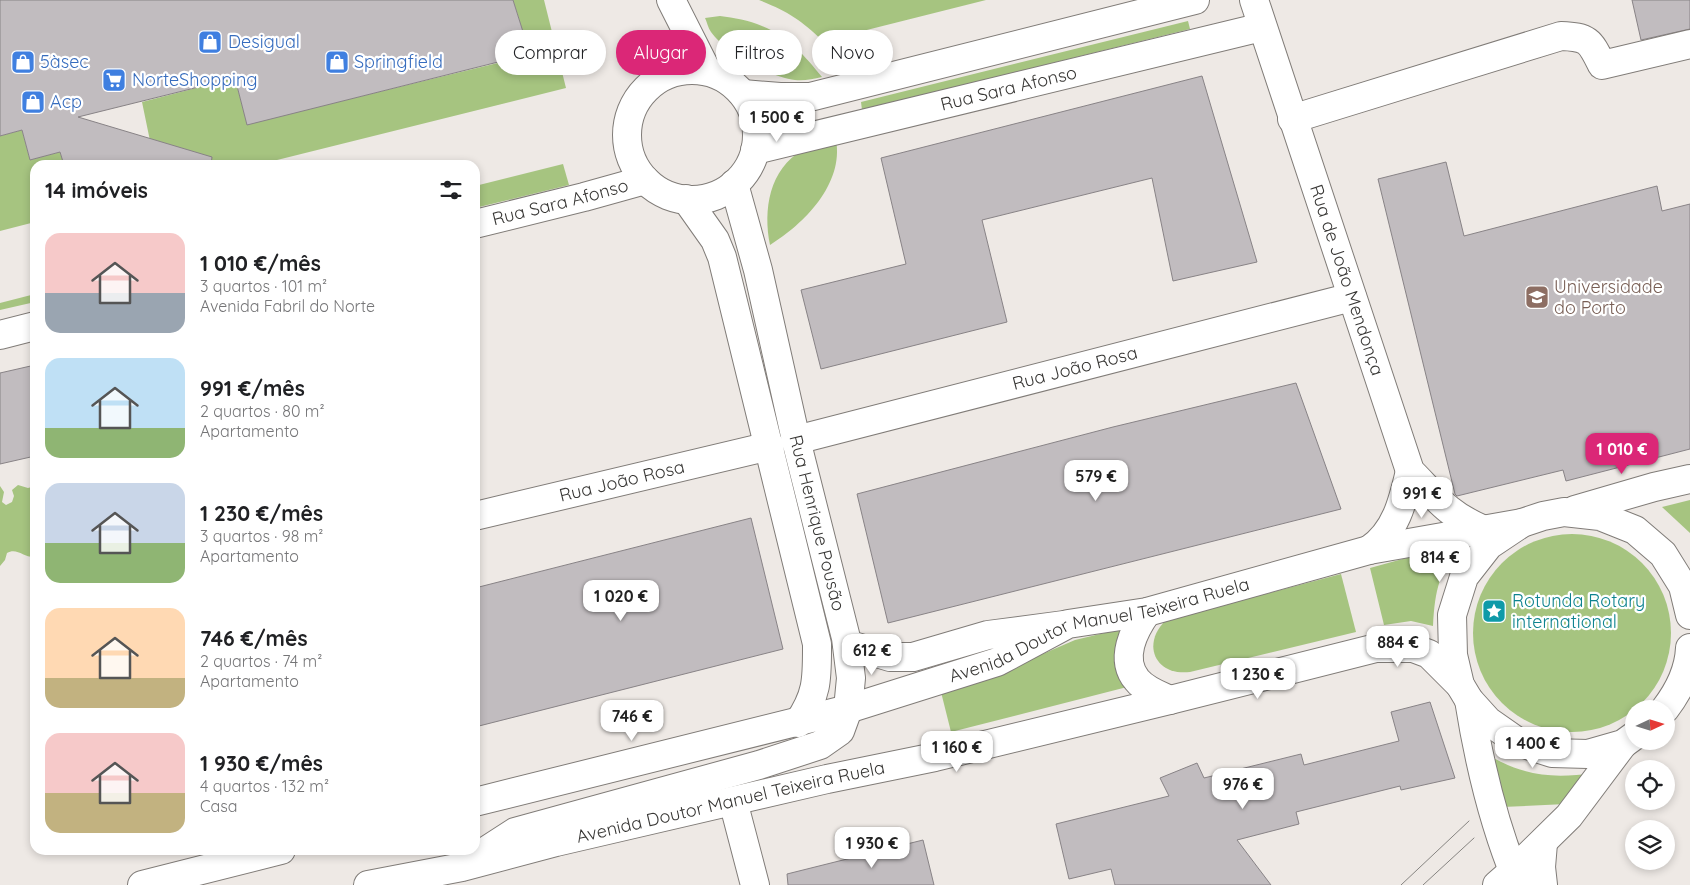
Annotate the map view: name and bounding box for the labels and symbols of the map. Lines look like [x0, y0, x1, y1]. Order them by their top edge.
shop icon: Desigual [197, 29, 223, 55]
place label: Desigual [228, 30, 300, 53]
shop icon: 5àsec [10, 49, 36, 75]
shop icon: Springfield [324, 49, 350, 75]
place label: 5àsec [40, 50, 89, 73]
place label: Springfield [354, 50, 443, 73]
street label: Rua Sara Afonso [938, 60, 1079, 116]
supermarket icon: NorteShopping [101, 67, 127, 93]
place label: NorteShopping [132, 68, 258, 91]
shop icon: Acp [20, 89, 46, 115]
place label: Acp [50, 90, 82, 113]
pin: 1 500 € [731, 100, 823, 143]
street label: Rua Sara Afonso [490, 173, 631, 230]
street label: Rua de João Mendonça [1305, 181, 1390, 378]
place label: Universidade do Porto [1554, 275, 1663, 319]
school or university icon: Universidade do Porto [1524, 284, 1550, 310]
street label: Rua João Rosa [1010, 341, 1140, 395]
pin: 1 010 € [1576, 432, 1668, 475]
street label: Rua Henrique Pousão [784, 433, 850, 613]
street label: Rua João Rosa [557, 455, 687, 507]
pin: 579 € [1061, 460, 1131, 502]
pin: 991 € [1387, 476, 1457, 519]
pin: 814 € [1405, 540, 1475, 583]
street label: Avenida Doutor Manuel Teixeira Ruela [946, 572, 1252, 687]
pin: 1 020 € [575, 580, 667, 622]
place label: Rotunda Rotary international [1512, 589, 1645, 633]
place icon: Rotunda Rotary international [1481, 598, 1507, 624]
pin: 884 € [1363, 626, 1433, 668]
pin: 612 € [837, 634, 907, 676]
pin: 1 230 € [1212, 658, 1304, 700]
pin: 746 € [597, 700, 667, 742]
north arrow [1625, 700, 1675, 750]
pin: 1 400 € [1487, 726, 1579, 769]
pin: 1 160 € [911, 730, 1003, 773]
street label: Avenida Doutor Manuel Teixeira Ruela [574, 756, 887, 848]
pin: 976 € [1208, 768, 1278, 810]
pin: 1 930 € [826, 826, 918, 869]

